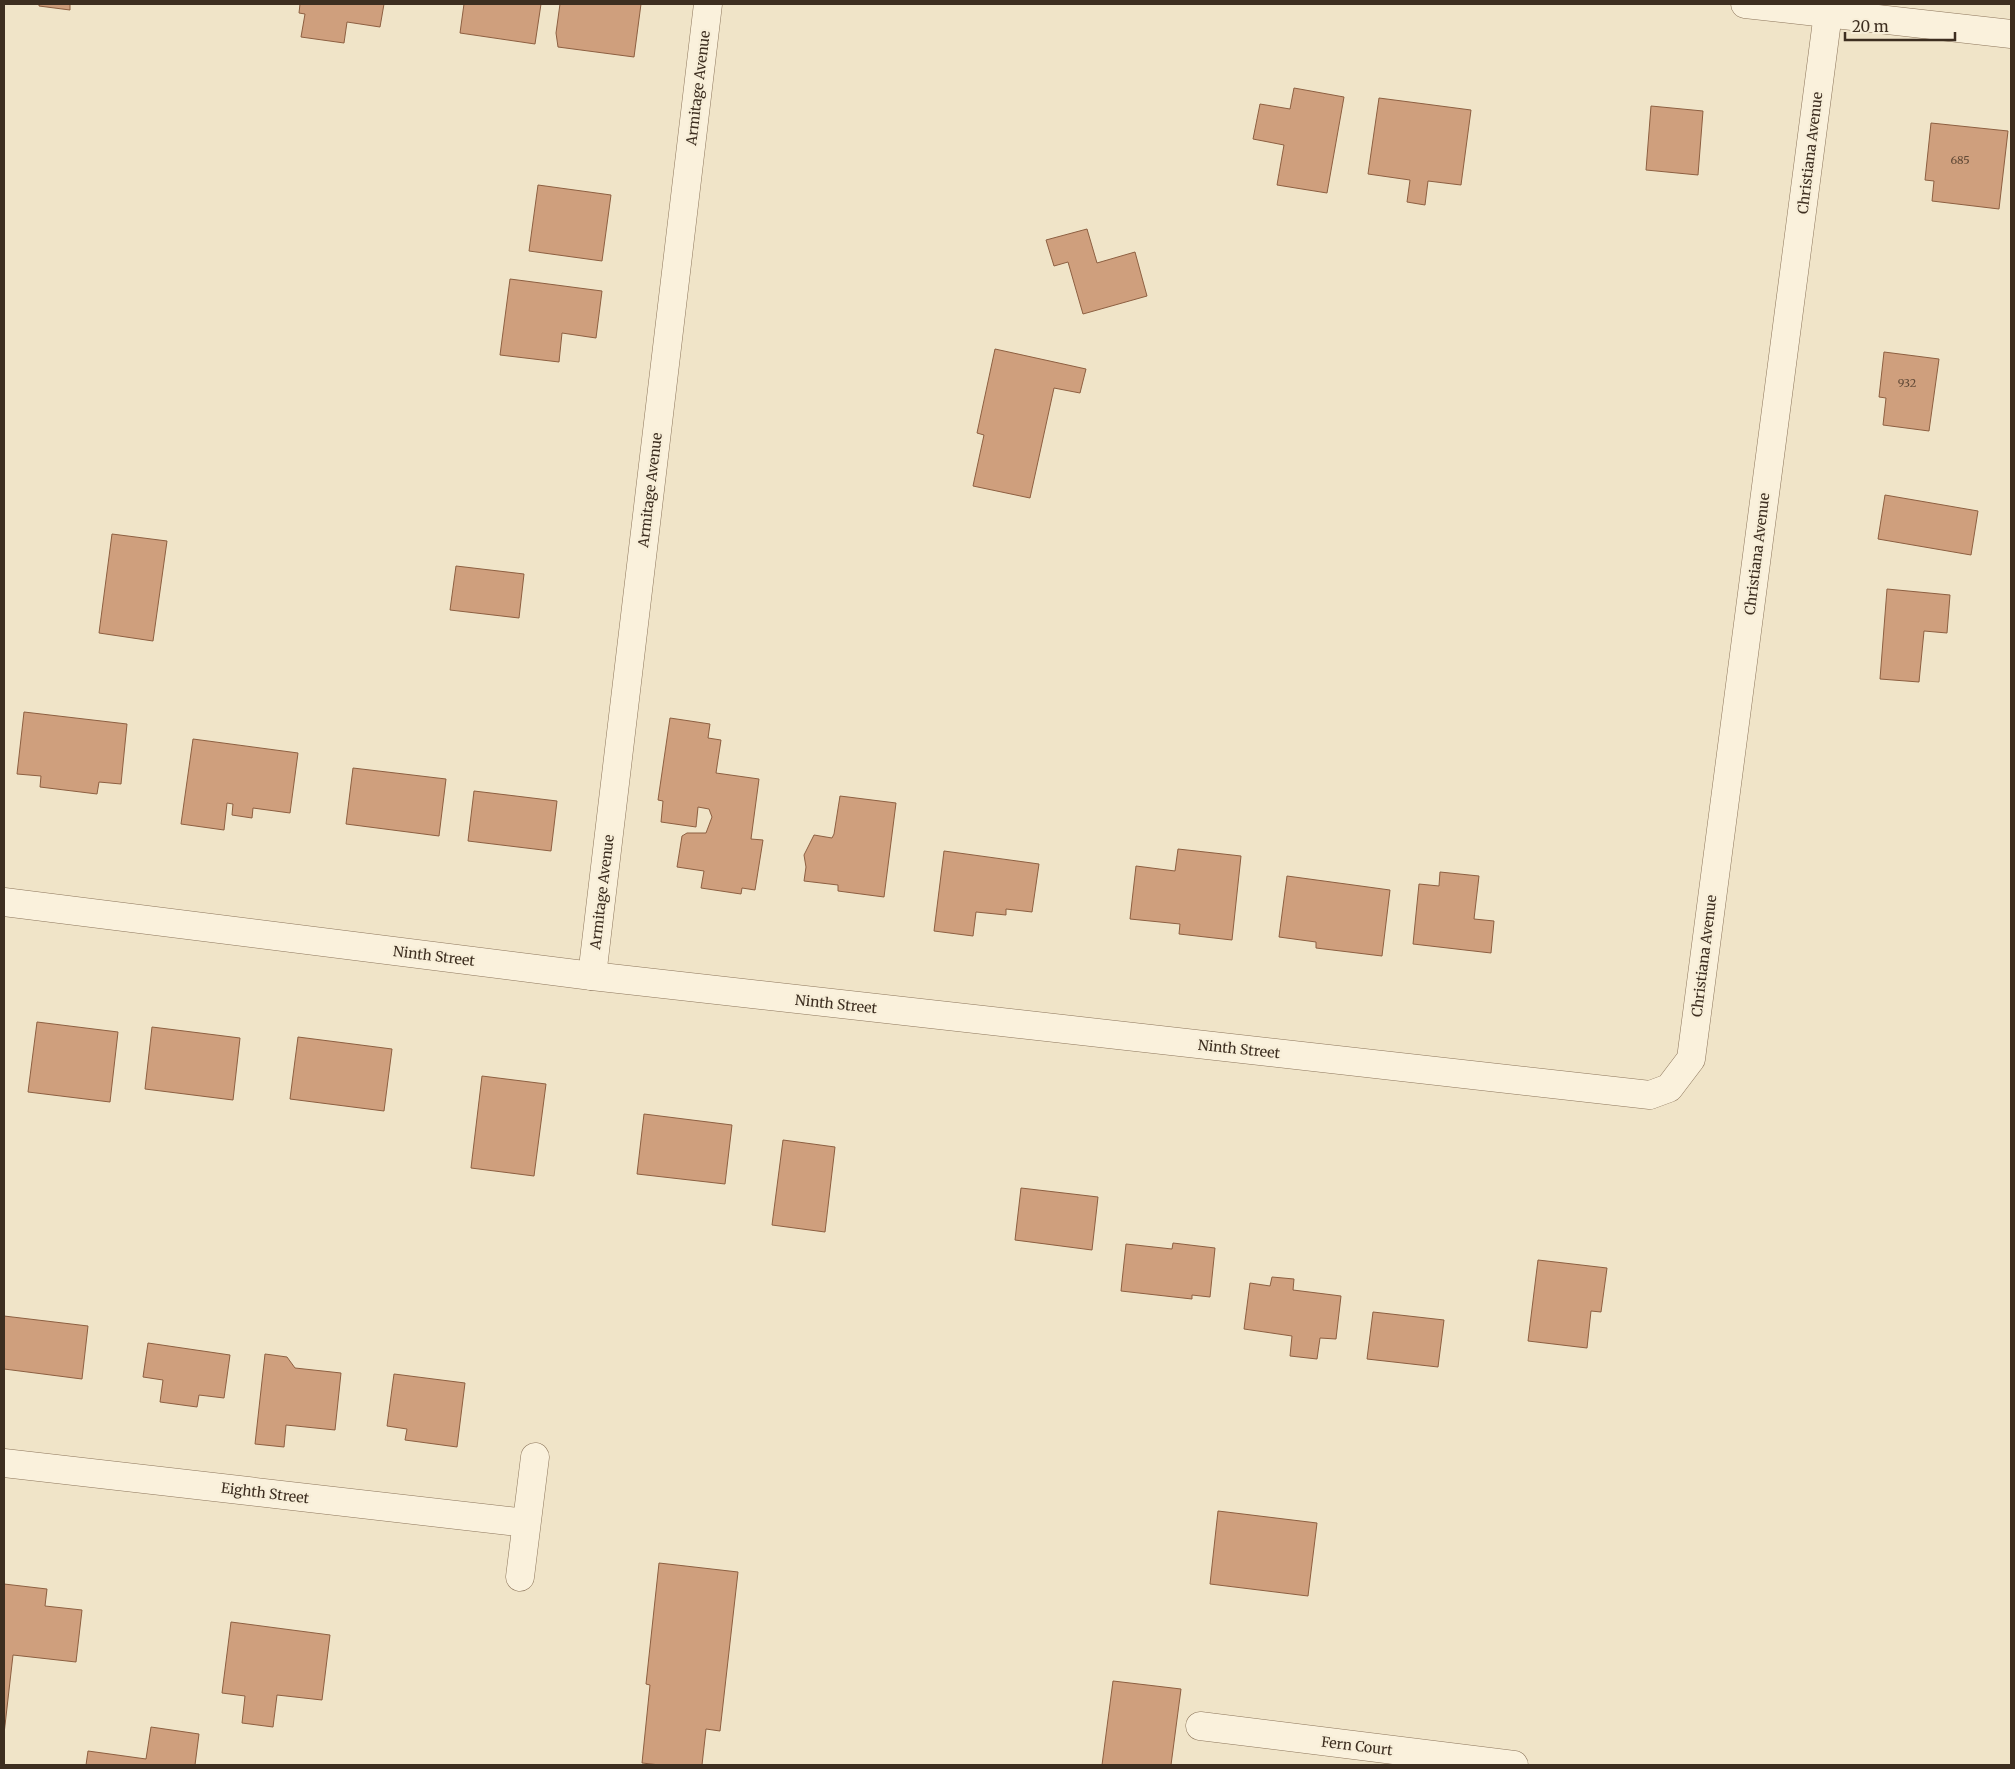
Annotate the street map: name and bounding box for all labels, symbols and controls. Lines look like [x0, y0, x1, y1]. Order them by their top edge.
scale bar [1845, 10, 1955, 42]
text: 20 m [1852, 17, 1889, 36]
street label: Armitage Avenue [682, 30, 714, 147]
street label: Christiana Avenue [1794, 91, 1826, 215]
house number: 685 [1950, 153, 1970, 167]
house number: 932 [1898, 376, 1916, 390]
street label: Armitage Avenue [634, 432, 666, 549]
street label: Christiana Avenue [1741, 492, 1773, 616]
street label: Armitage Avenue [586, 834, 618, 951]
street label: Christiana Avenue [1688, 894, 1720, 1018]
street label: Ninth Street [392, 942, 476, 970]
street label: Ninth Street [794, 991, 878, 1017]
street label: Ninth Street [1197, 1036, 1281, 1062]
street label: Eighth Street [220, 1479, 311, 1507]
street label: Fern Court [1320, 1733, 1394, 1759]

